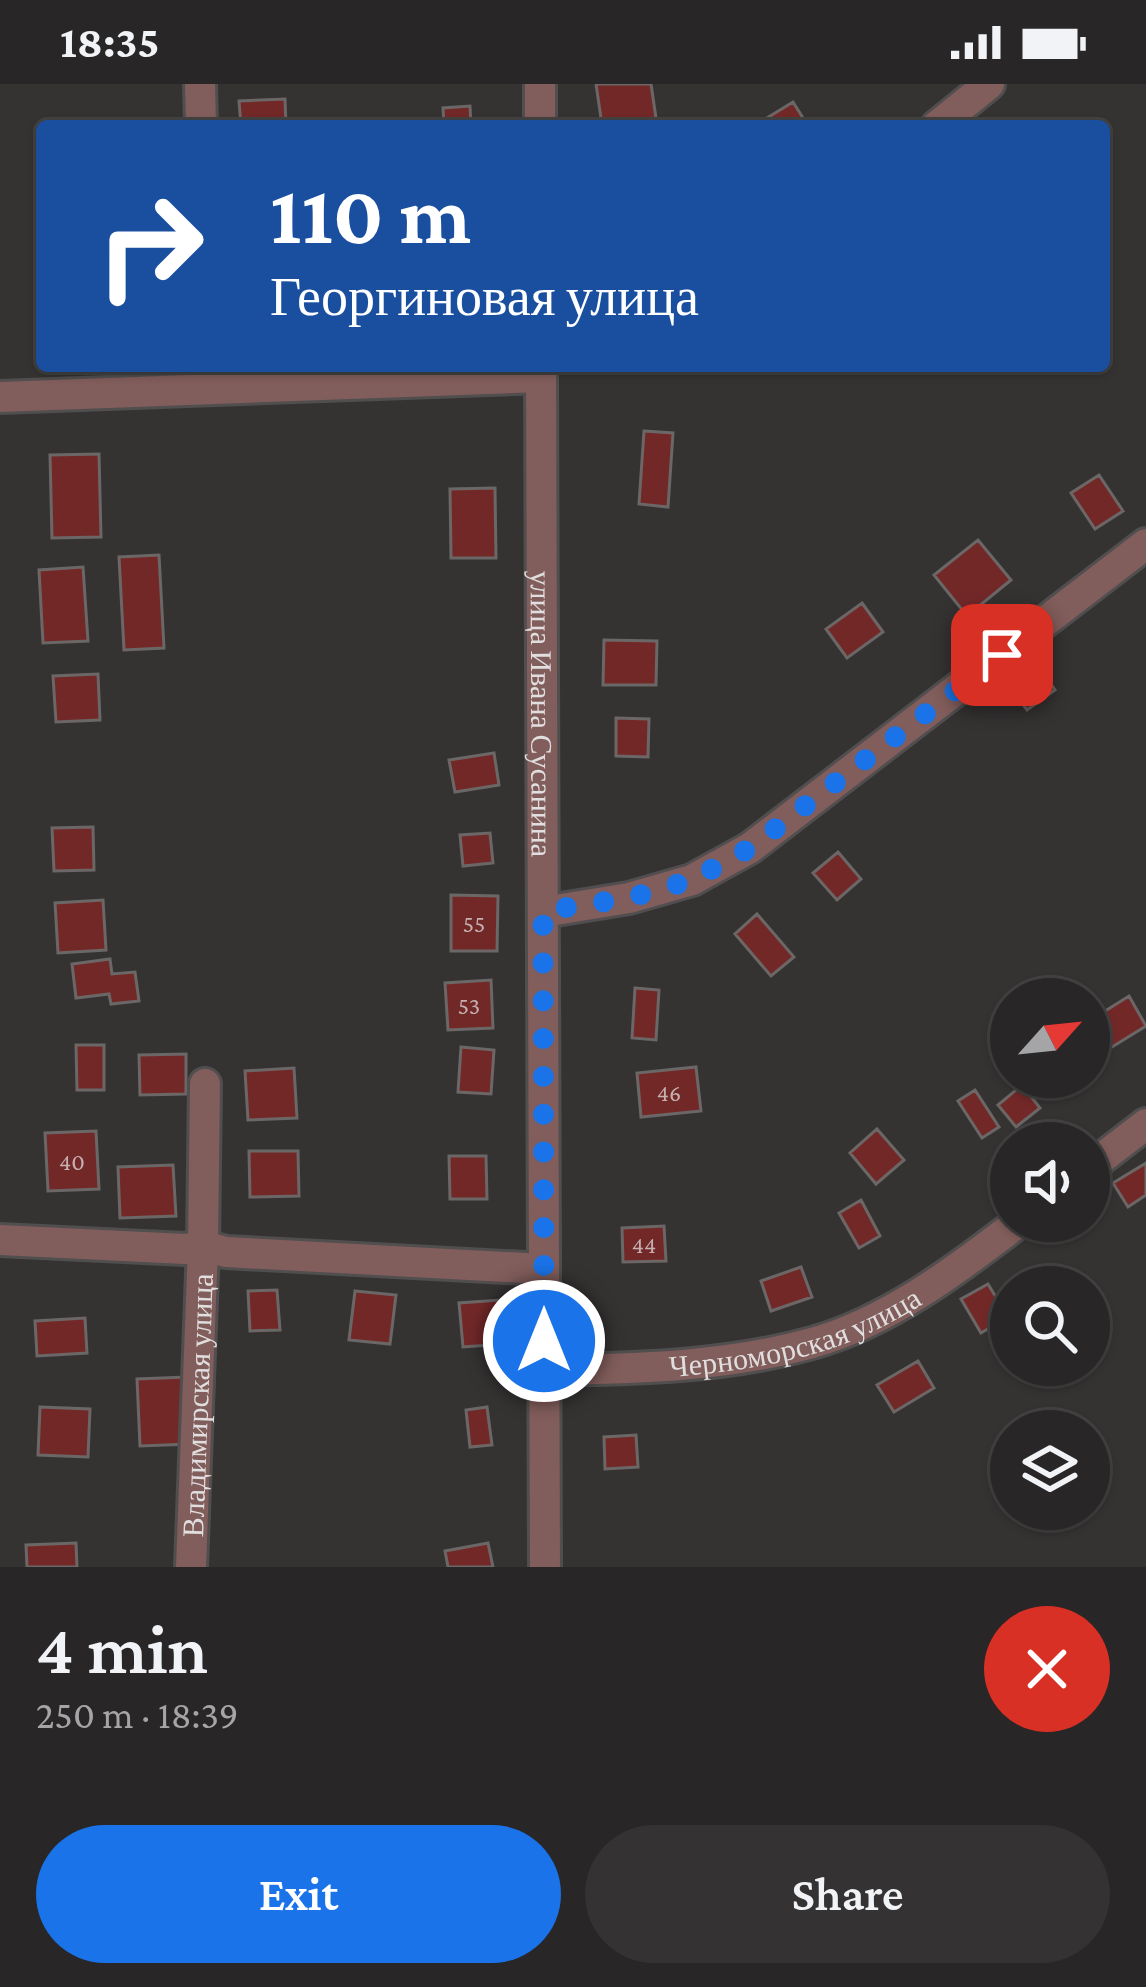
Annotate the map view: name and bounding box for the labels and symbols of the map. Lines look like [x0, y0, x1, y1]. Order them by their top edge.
street label: улица Ивана Сусанина [525, 571, 559, 857]
pin [951, 604, 1053, 706]
house number: 55 [463, 910, 485, 937]
north arrow [990, 978, 1110, 1098]
house number: 53 [458, 992, 480, 1019]
house number: 46 [657, 1079, 681, 1106]
house number: 40 [59, 1148, 85, 1175]
house number: 44 [632, 1231, 656, 1258]
street label: Владимирская улица [176, 1273, 218, 1538]
position arrow [481, 1278, 607, 1404]
street label: Черноморская улица [668, 1280, 926, 1382]

